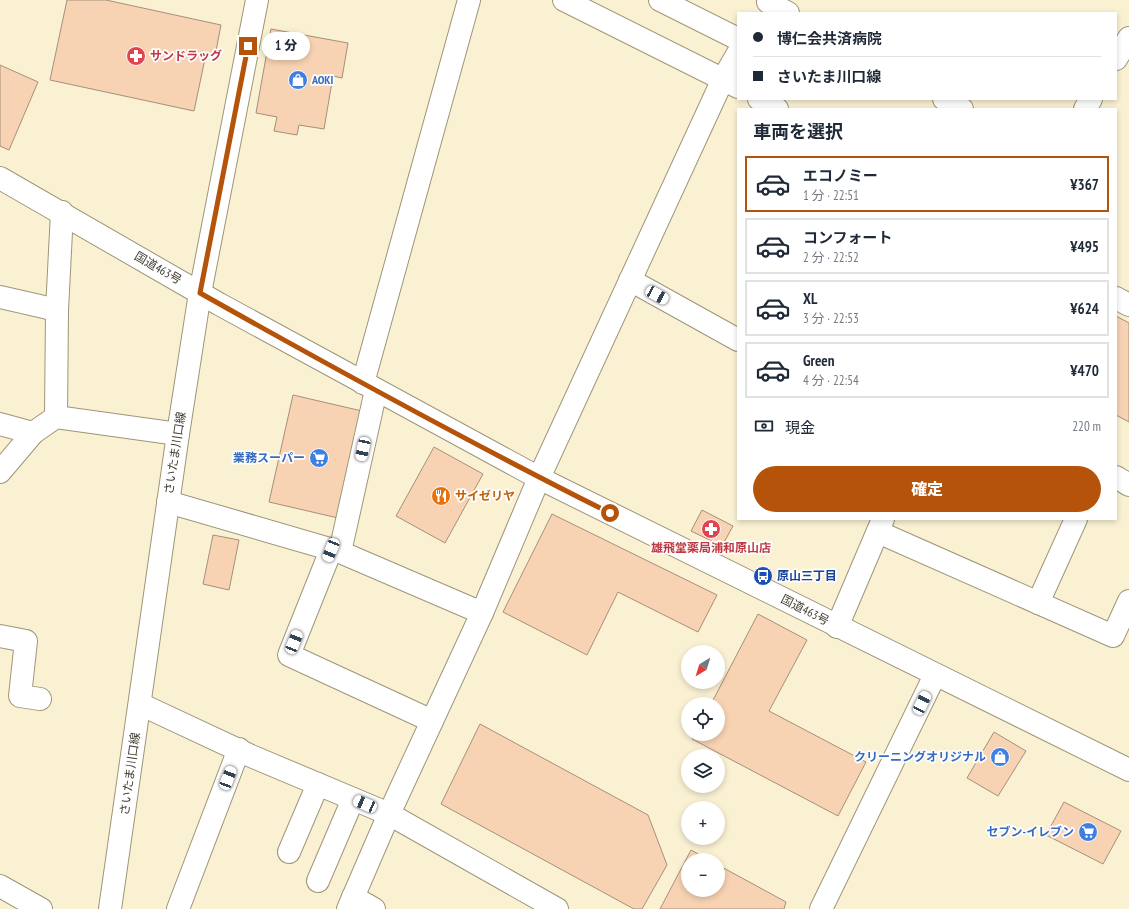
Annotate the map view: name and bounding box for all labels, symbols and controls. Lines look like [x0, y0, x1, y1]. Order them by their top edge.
text: 博仁会共済病院 [777, 29, 882, 48]
callout: 1 分 [262, 32, 310, 60]
route end [239, 37, 257, 55]
text: 1 分 [275, 37, 297, 54]
pharmacy icon: サンドラッグ [125, 45, 147, 67]
place label: サンドラッグ [150, 48, 222, 63]
text: さいたま川口線 [777, 67, 882, 86]
shop icon: AOKI [287, 69, 309, 91]
place label: AOKI [311, 72, 334, 87]
text: 車両を選択 [753, 120, 843, 143]
icon: car [755, 166, 791, 202]
text: エコノミー [803, 166, 878, 185]
text: ¥367 [1070, 175, 1099, 194]
text: 1 分 · 22:51 [803, 187, 859, 204]
icon: car [755, 228, 791, 264]
text: コンフォート [803, 228, 893, 247]
text: ¥495 [1070, 237, 1099, 256]
street label: 国道463号 [132, 248, 185, 287]
text: 2 分 · 22:52 [803, 249, 859, 266]
car [644, 284, 670, 306]
text: XL [803, 289, 817, 308]
icon: car [755, 290, 791, 326]
text: ¥624 [1070, 299, 1099, 318]
text: 3 分 · 22:53 [803, 310, 859, 327]
text: Green [803, 351, 835, 370]
icon: car [755, 352, 791, 388]
text: ¥470 [1070, 361, 1099, 380]
text: 4 分 · 22:54 [803, 372, 859, 389]
street label: さいたま川口線 [161, 410, 188, 495]
icon: cash [753, 415, 775, 437]
text: 現金 [785, 418, 815, 437]
text: 220 m [1072, 418, 1101, 435]
car [355, 436, 371, 462]
supermarket icon: 業務スーパー [308, 447, 330, 469]
place label: 業務スーパー [233, 450, 305, 465]
button: 確定 [753, 466, 1101, 512]
restaurant icon: サイゼリヤ [430, 485, 452, 507]
place label: サイゼリヤ [455, 488, 515, 503]
route start [601, 504, 619, 522]
pharmacy icon: 雄飛堂薬局浦和原山店 [700, 518, 722, 540]
car [321, 537, 341, 563]
place label: 雄飛堂薬局浦和原山店 [651, 540, 771, 555]
bus stop icon: 原山三丁目 [752, 565, 774, 587]
place label: 原山三丁目 [777, 568, 837, 583]
street label: 国道463号 [779, 591, 832, 628]
car [284, 629, 304, 655]
north arrow [681, 645, 725, 689]
map controls [681, 645, 725, 897]
car [911, 690, 933, 716]
button: locate [681, 697, 725, 741]
street label: さいたま川口線 [116, 731, 143, 816]
shop icon: クリーニングオリジナル [989, 746, 1011, 768]
button: layers [681, 749, 725, 793]
place label: クリーニングオリジナル [854, 749, 986, 764]
car [218, 765, 238, 791]
car [352, 794, 378, 814]
button: + [681, 801, 725, 845]
supermarket icon: セブン-イレブン [1077, 821, 1099, 843]
place label: セブン-イレブン [986, 824, 1074, 839]
button: − [681, 853, 725, 897]

